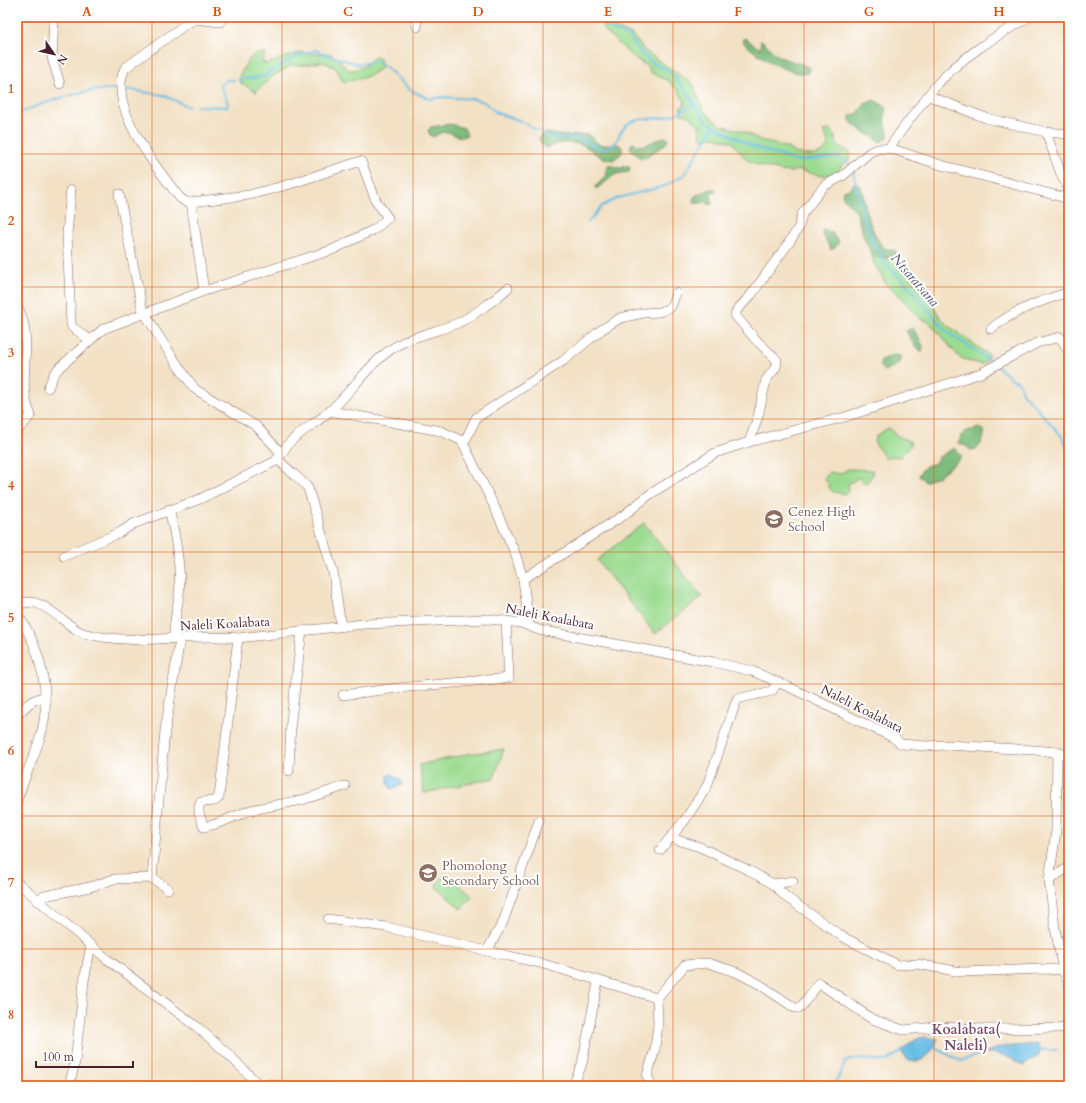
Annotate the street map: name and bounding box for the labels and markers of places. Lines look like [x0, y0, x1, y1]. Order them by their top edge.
place label: Cenez High School [788, 503, 855, 536]
school or university icon: Cenez High School [763, 508, 785, 530]
place label: Phomolong Secondary School [442, 857, 540, 890]
school or university icon: Phomolong Secondary School [417, 862, 439, 884]

